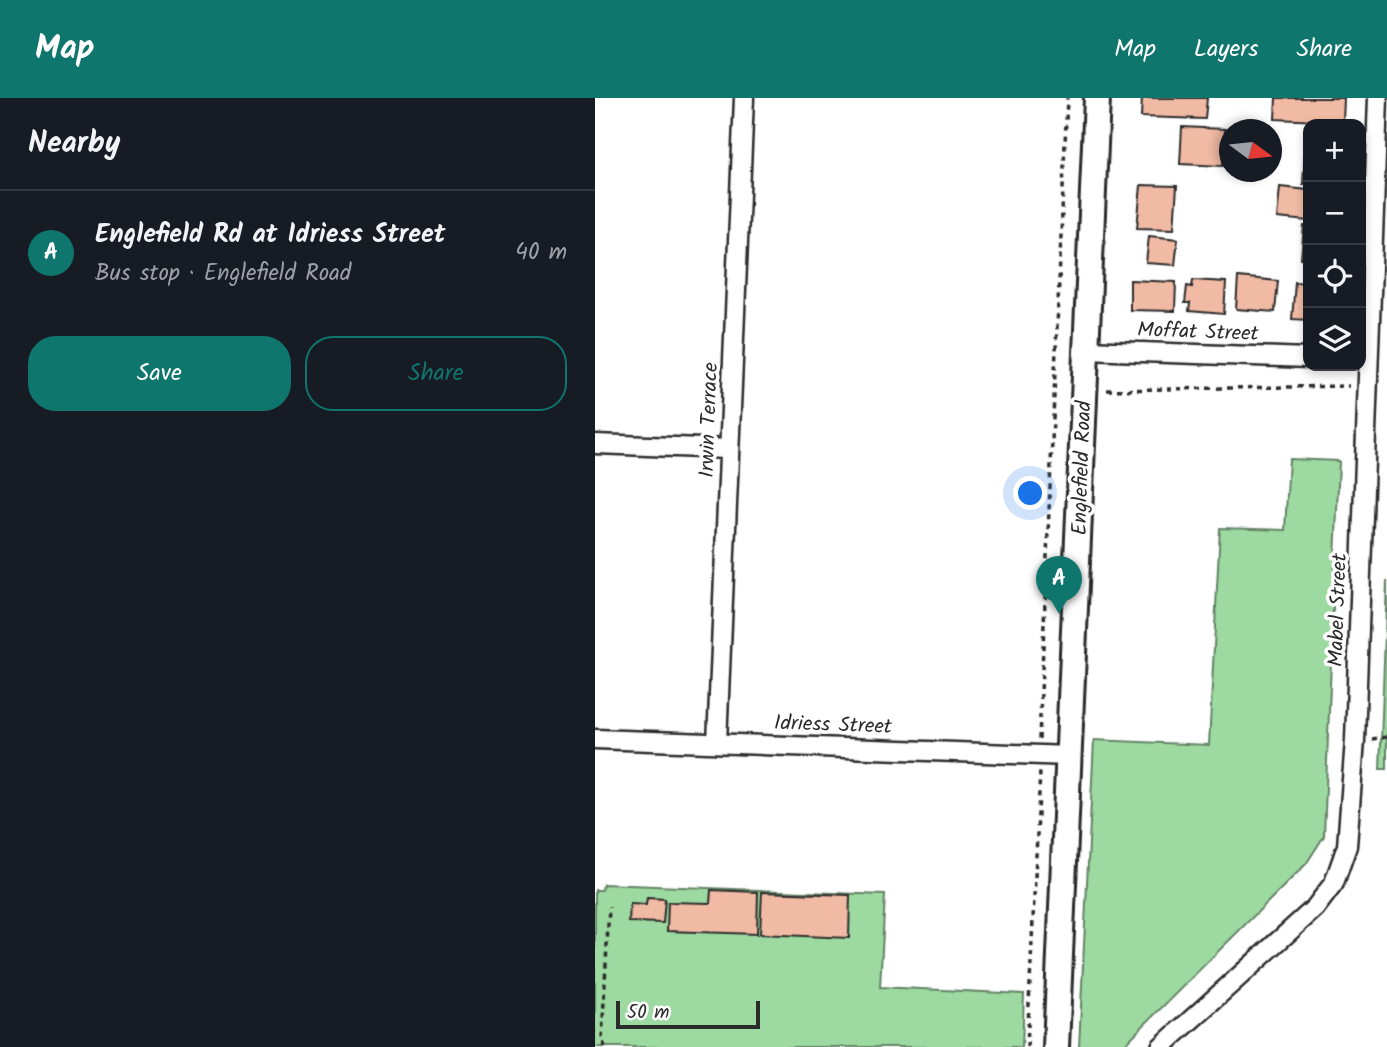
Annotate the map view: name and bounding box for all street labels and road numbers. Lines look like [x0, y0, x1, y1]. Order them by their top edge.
street label: Moffat Street [1137, 314, 1260, 351]
street label: Irwin Terrace [691, 361, 728, 478]
street label: Englefield Road [1064, 400, 1101, 536]
street label: Mabel Street [1320, 552, 1357, 667]
street label: Idriess Street [773, 707, 893, 744]

